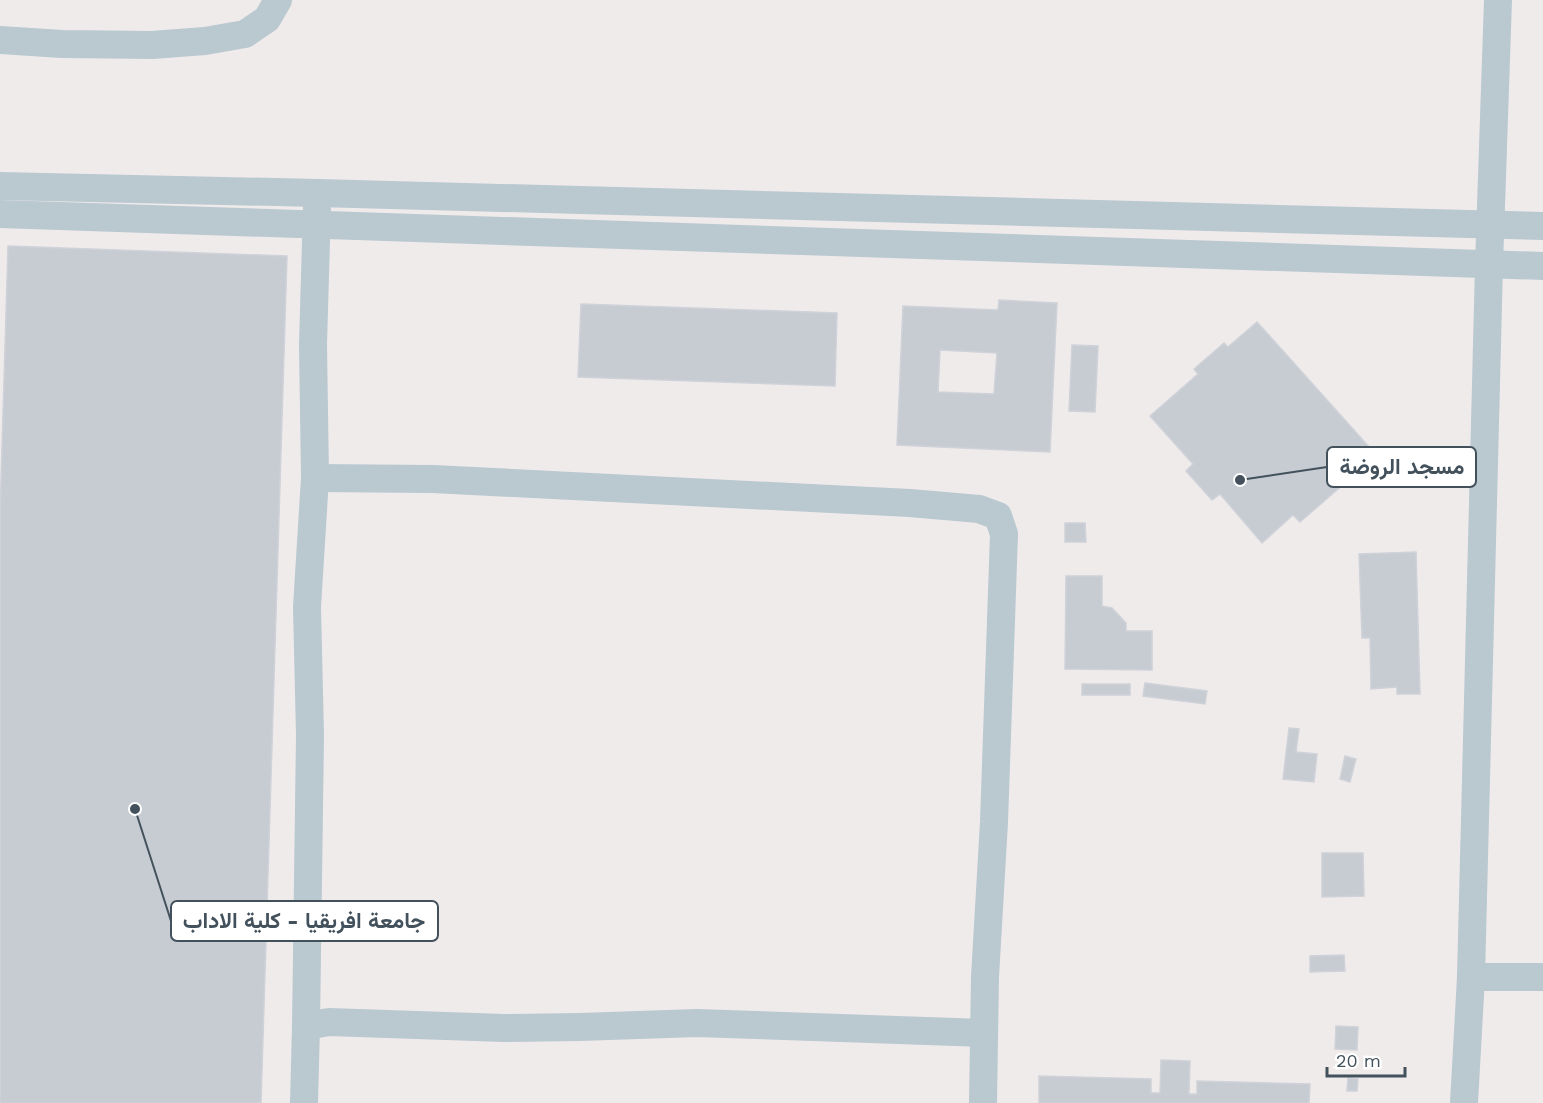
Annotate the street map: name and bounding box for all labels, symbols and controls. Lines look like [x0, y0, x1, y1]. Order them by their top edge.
callout: مسجد الروضة [1327, 447, 1476, 487]
text: مسجد الروضة [1340, 454, 1465, 480]
callout: جامعة افريقيا - كلية الاداب [171, 901, 438, 941]
text: جامعة افريقيا - كلية الاداب [183, 908, 425, 934]
scale bar [1327, 1040, 1405, 1078]
text: 20 m [1336, 1050, 1381, 1071]

